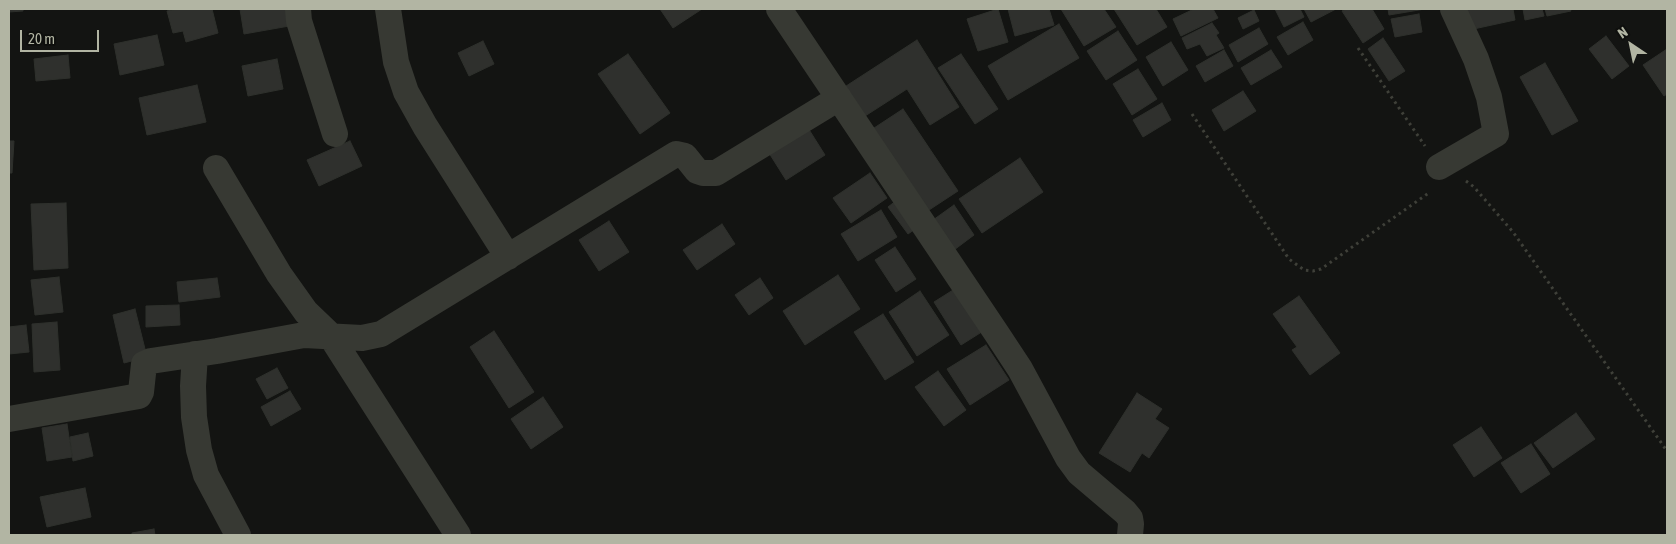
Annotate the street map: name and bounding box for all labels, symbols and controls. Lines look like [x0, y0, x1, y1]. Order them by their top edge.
scale bar [22, 20, 101, 52]
north arrow [1606, 20, 1656, 70]
text: N [1615, 24, 1631, 42]
text: 20 m [28, 30, 55, 47]

